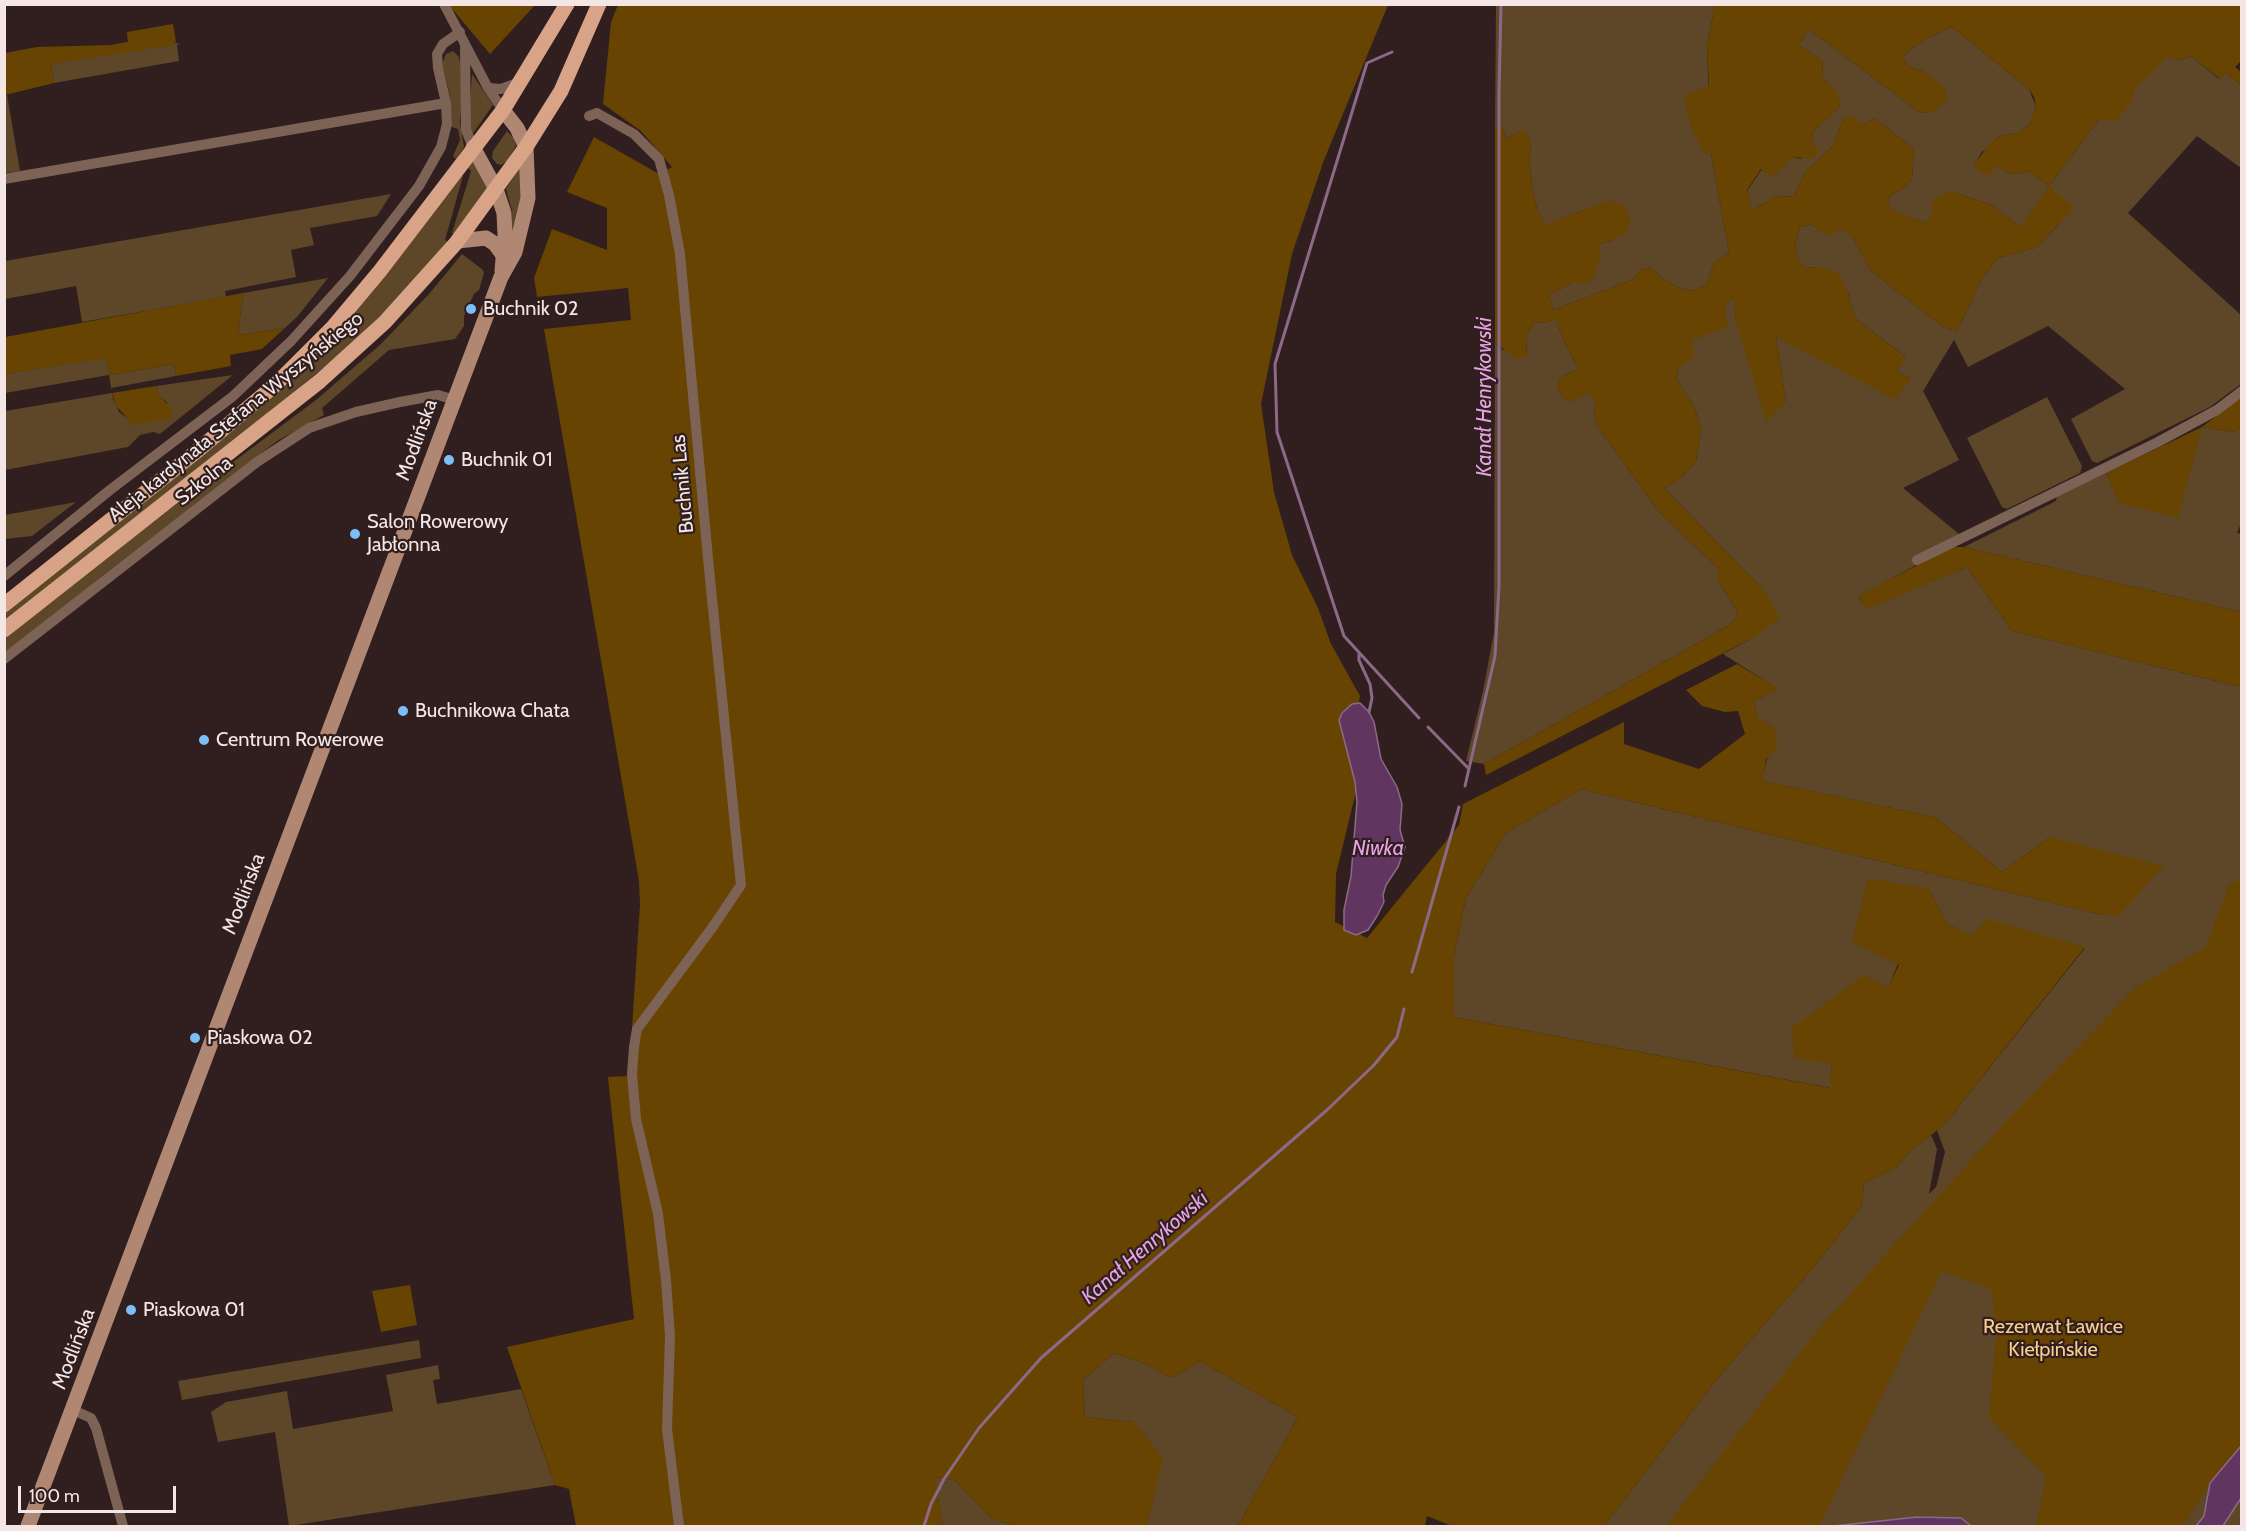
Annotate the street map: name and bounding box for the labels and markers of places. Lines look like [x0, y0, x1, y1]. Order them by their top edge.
place label: Buchnik 02 [483, 297, 579, 321]
marker: Buchnik 02 [464, 302, 478, 316]
place label: Buchnik 01 [461, 448, 553, 472]
marker: Buchnik 01 [442, 453, 456, 467]
place label: Salon Rowerowy Jabłonna [367, 510, 508, 557]
marker: Salon Rowerowy Jabłonna [348, 527, 362, 541]
place label: Buchnikowa Chata [415, 699, 569, 723]
marker: Buchnikowa Chata [396, 704, 410, 718]
place label: Centrum Rowerowe [216, 728, 384, 752]
marker: Centrum Rowerowe [197, 733, 211, 747]
place label: Piaskowa 02 [207, 1026, 313, 1050]
marker: Piaskowa 02 [188, 1031, 202, 1045]
place label: Piaskowa 01 [143, 1298, 245, 1322]
marker: Piaskowa 01 [124, 1303, 138, 1317]

